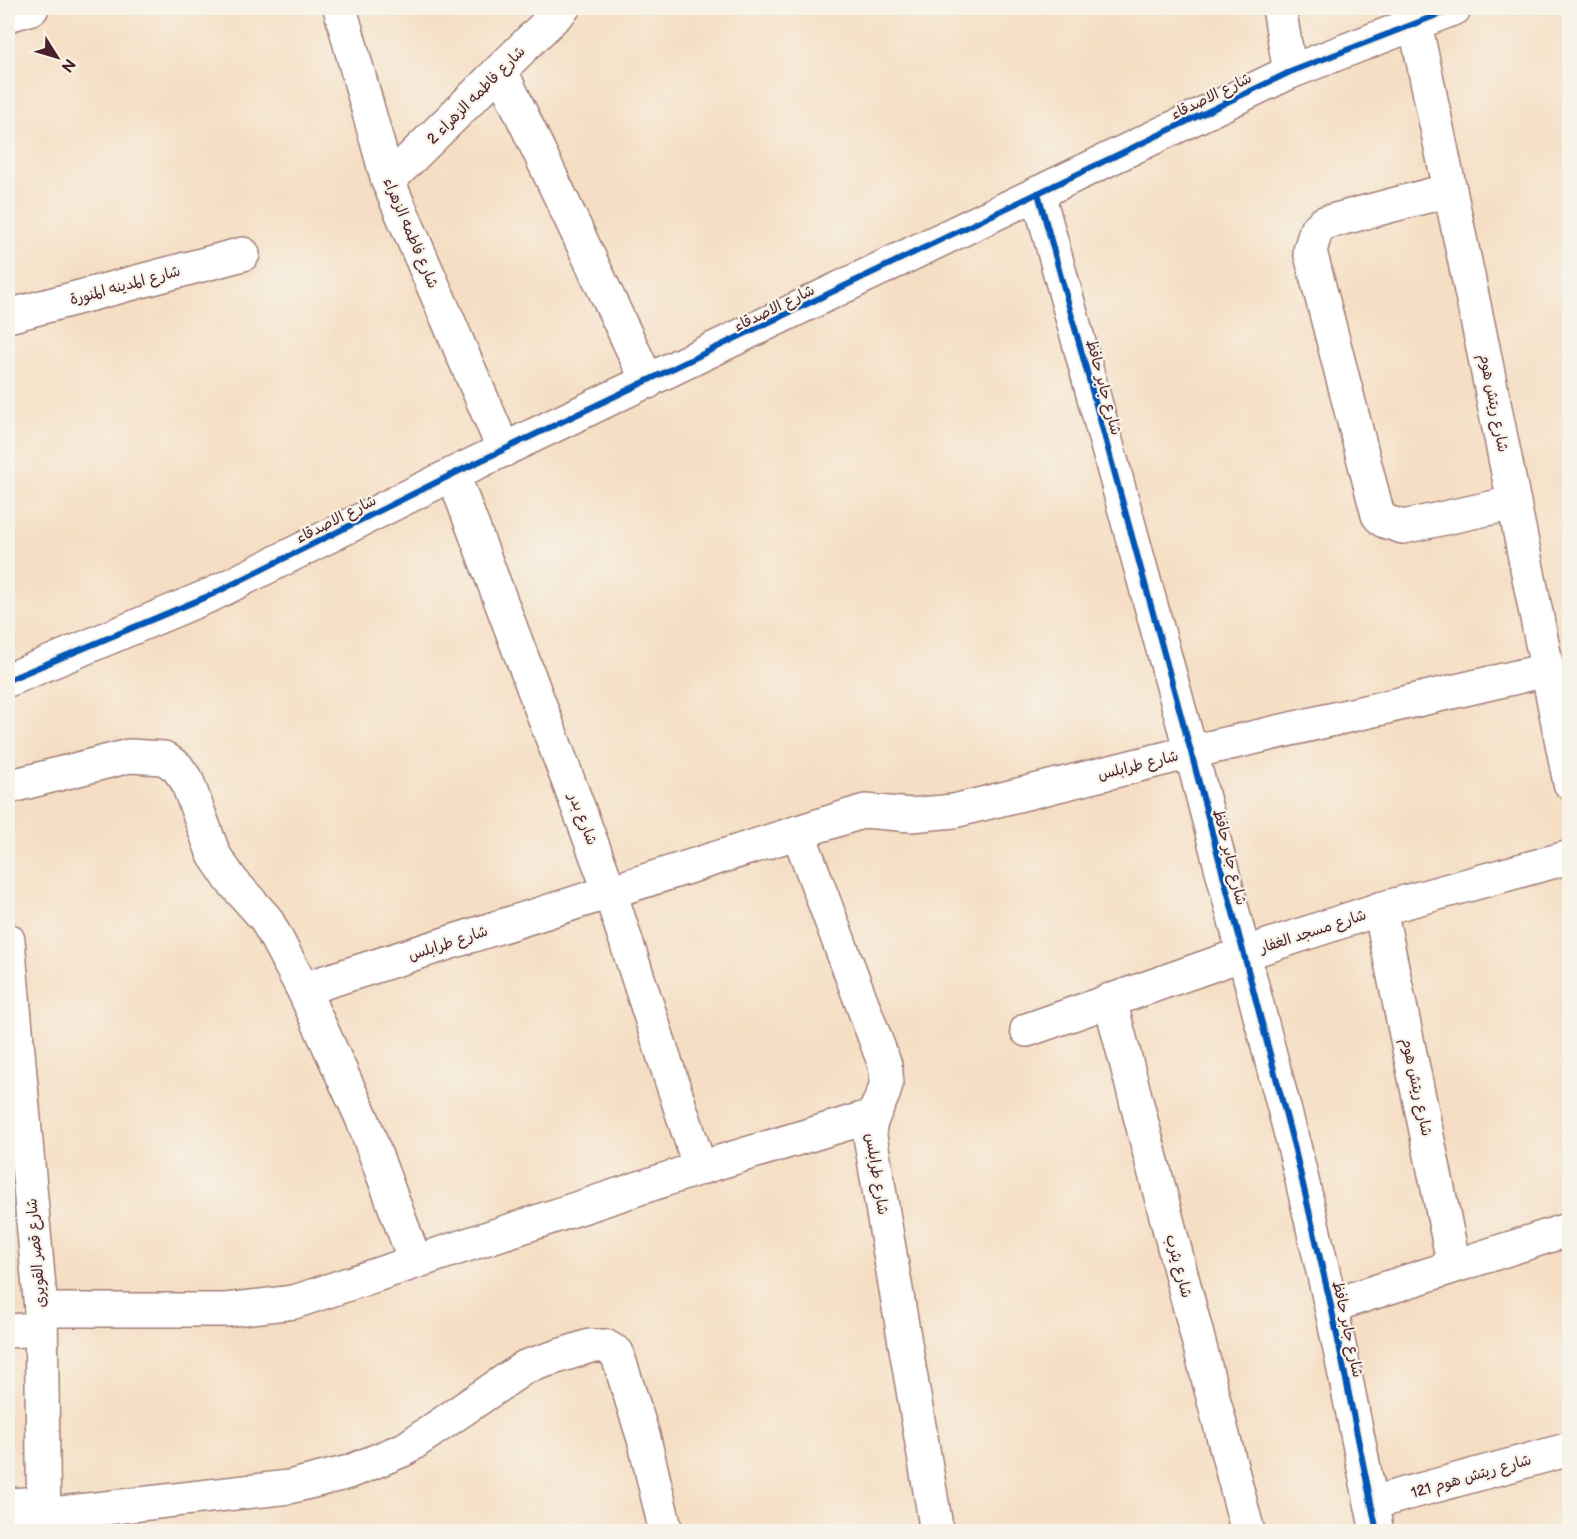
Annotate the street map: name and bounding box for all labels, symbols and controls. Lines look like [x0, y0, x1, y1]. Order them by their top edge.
north arrow [27, 27, 87, 87]
street label: شارع فاطمه الزهراء 2 [423, 42, 530, 149]
text: N [57, 55, 79, 76]
street label: شارع الاصدقاء [1168, 69, 1255, 124]
street label: شارع فاطمه الزهراء [379, 175, 442, 291]
street label: شارع المدينه المنورة [68, 262, 183, 309]
street label: شارع الاصدقاء [731, 281, 818, 336]
street label: شارع جابر حافظ [1082, 337, 1125, 437]
street label: شارع ريتش هوم [1473, 352, 1512, 454]
street label: شارع الاصدقاء [293, 491, 380, 548]
street label: شارع طرابلس [1096, 746, 1180, 785]
street label: شارع بدر [564, 790, 601, 848]
street label: شارع جابر حافظ [1208, 807, 1251, 907]
street label: شارع مسجد الغفار [1256, 905, 1369, 958]
street label: شارع طرابلس [406, 922, 490, 965]
street label: شارع ريتش هوم [1395, 1036, 1436, 1138]
street label: شارع طرابلس [861, 1132, 892, 1216]
street label: شارع قصر القويرى [22, 1197, 51, 1309]
street label: شارع يثرب [1161, 1232, 1196, 1300]
street label: شارع جابر حافظ [1328, 1279, 1367, 1379]
street label: شارع ريتش هوم 121 [1409, 1450, 1534, 1505]

